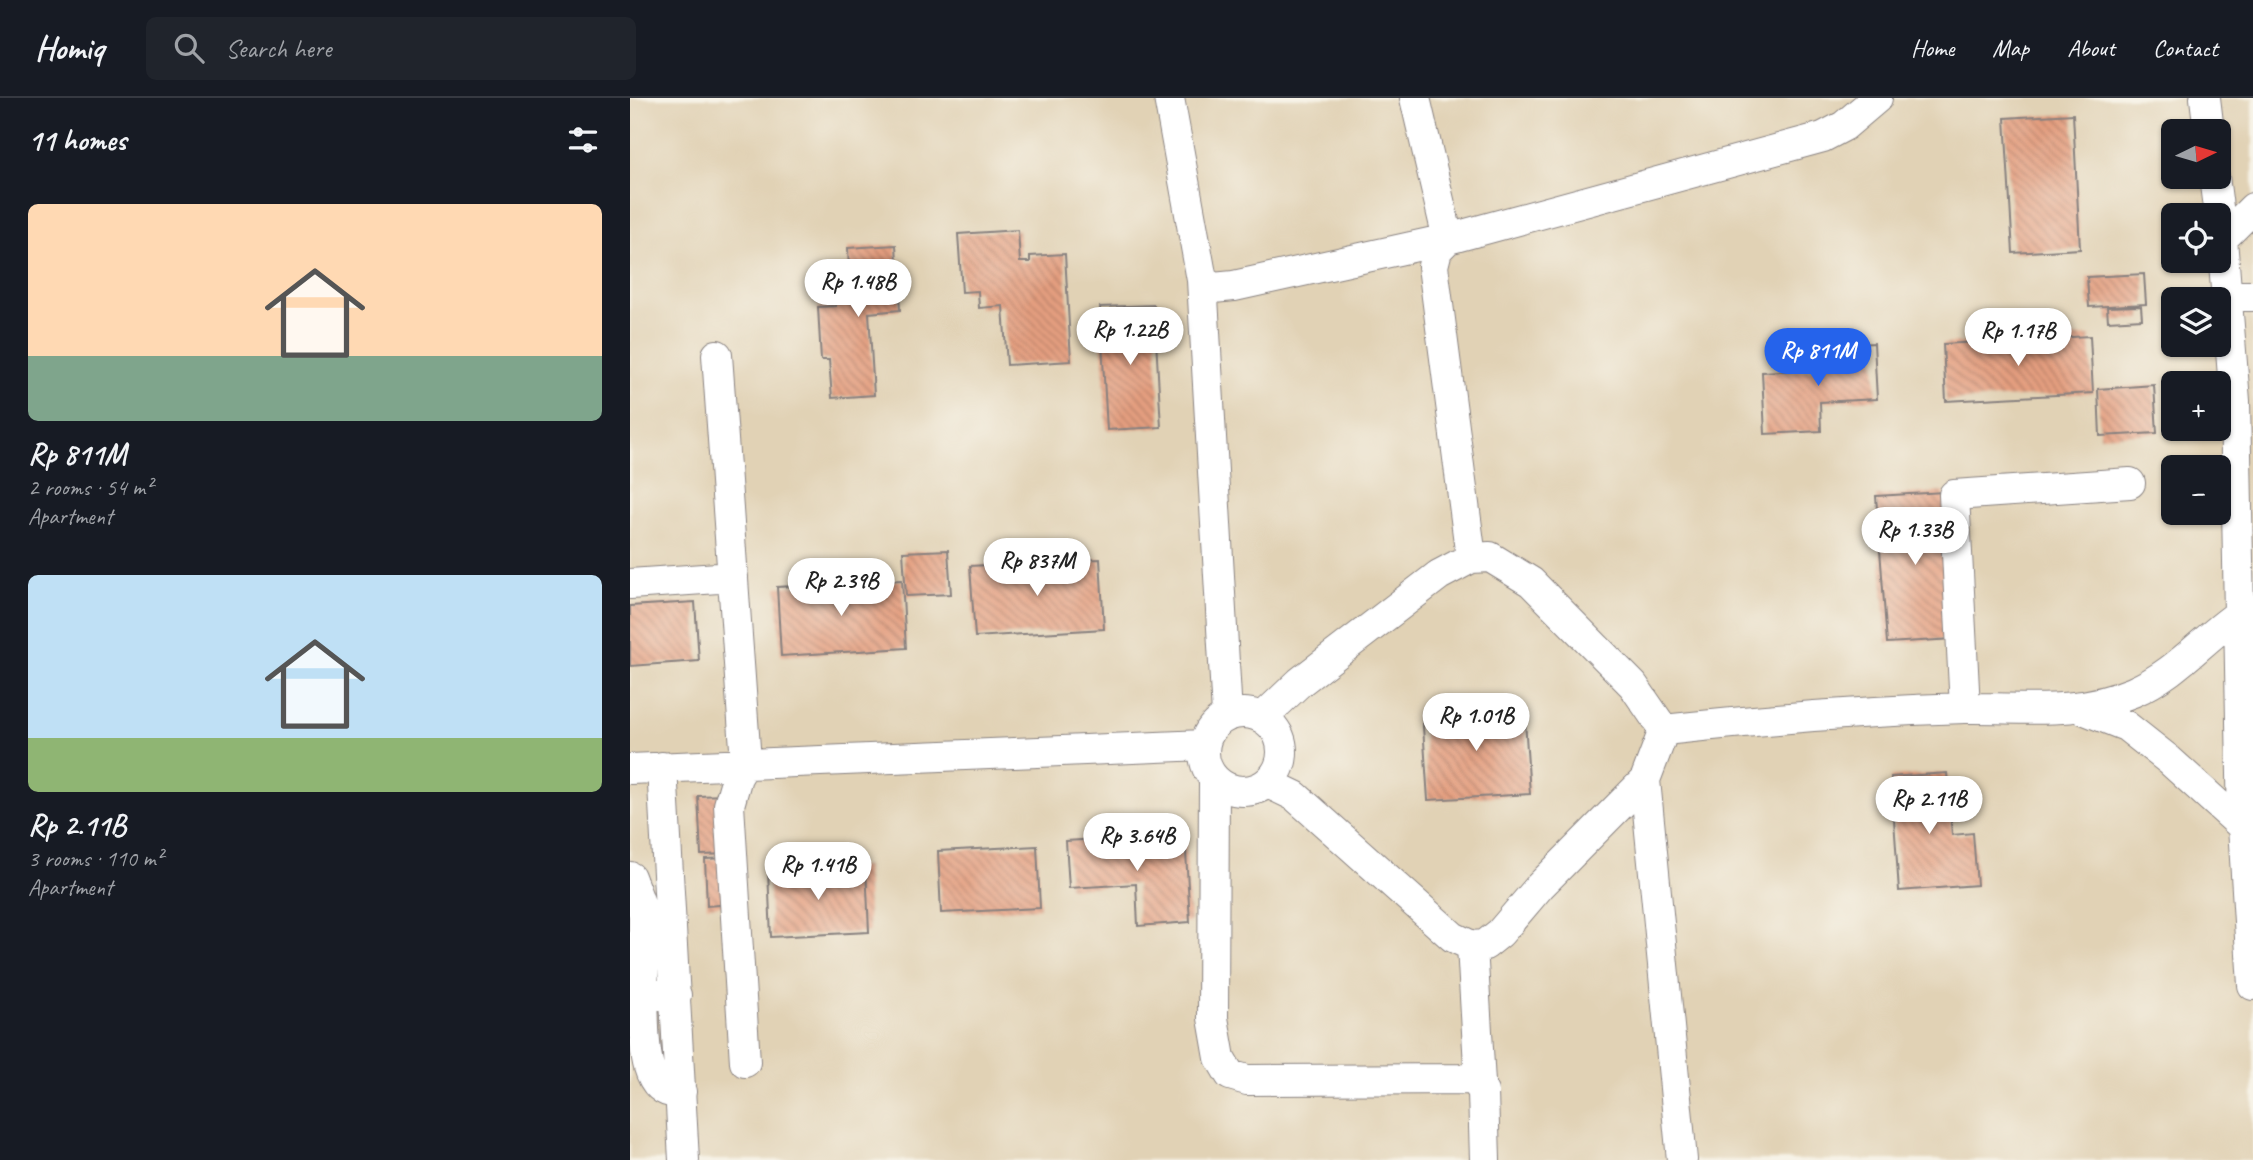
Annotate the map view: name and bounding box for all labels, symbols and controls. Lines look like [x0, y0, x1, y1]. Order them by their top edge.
search box [146, 17, 636, 80]
text: Homiq [35, 27, 104, 69]
icon: search [170, 29, 208, 67]
text: Search here [226, 32, 331, 65]
text: Home [1911, 33, 1954, 63]
text: Map [1992, 33, 2029, 63]
text: About [2067, 33, 2115, 63]
text: Contact [2153, 33, 2218, 63]
north arrow [2161, 119, 2231, 189]
map controls [2161, 119, 2231, 525]
text: 11 homes [28, 121, 126, 159]
icon: filters [564, 121, 602, 159]
button: locate [2161, 203, 2231, 273]
icon: home [252, 250, 378, 376]
pin: Rp 1.48B [786, 260, 930, 319]
text: Rp 1.48B [821, 267, 895, 296]
button: layers [2161, 287, 2231, 357]
pin: Rp 1.22B [1058, 308, 1202, 367]
pin: Rp 1.17B [1946, 308, 2090, 368]
text: Rp 1.22B [1093, 315, 1167, 344]
text: Rp 1.17B [1981, 316, 2055, 345]
pin: Rp 811M [1753, 328, 1883, 388]
text: Rp 811M [1780, 336, 1856, 365]
button: + [2161, 371, 2231, 441]
text: Rp 811M [28, 435, 126, 473]
button: − [2161, 455, 2231, 525]
text: 2 rooms · 54 m² [28, 473, 152, 502]
text: Apartment [28, 502, 113, 531]
pin: Rp 1.33B [1843, 508, 1987, 567]
text: Rp 1.33B [1878, 515, 1952, 544]
pin: Rp 837M [972, 538, 1102, 598]
text: Rp 837M [1000, 546, 1074, 575]
pin: Rp 2.39B [769, 559, 913, 618]
text: Rp 2.39B [804, 566, 878, 595]
icon: home [252, 621, 378, 747]
pin: Rp 1.01B [1404, 694, 1548, 753]
text: Rp 1.01B [1439, 701, 1513, 730]
pin: Rp 2.11B [1857, 776, 2001, 836]
text: Rp 2.11B [1892, 784, 1966, 813]
text: Rp 2.11B [28, 806, 126, 844]
pin: Rp 3.64B [1065, 814, 1209, 873]
text: Rp 3.64B [1099, 821, 1175, 850]
pin: Rp 1.41B [746, 842, 890, 902]
text: 3 rooms · 110 m² [28, 844, 163, 873]
text: Rp 1.41B [781, 850, 855, 879]
text: Apartment [28, 873, 113, 902]

